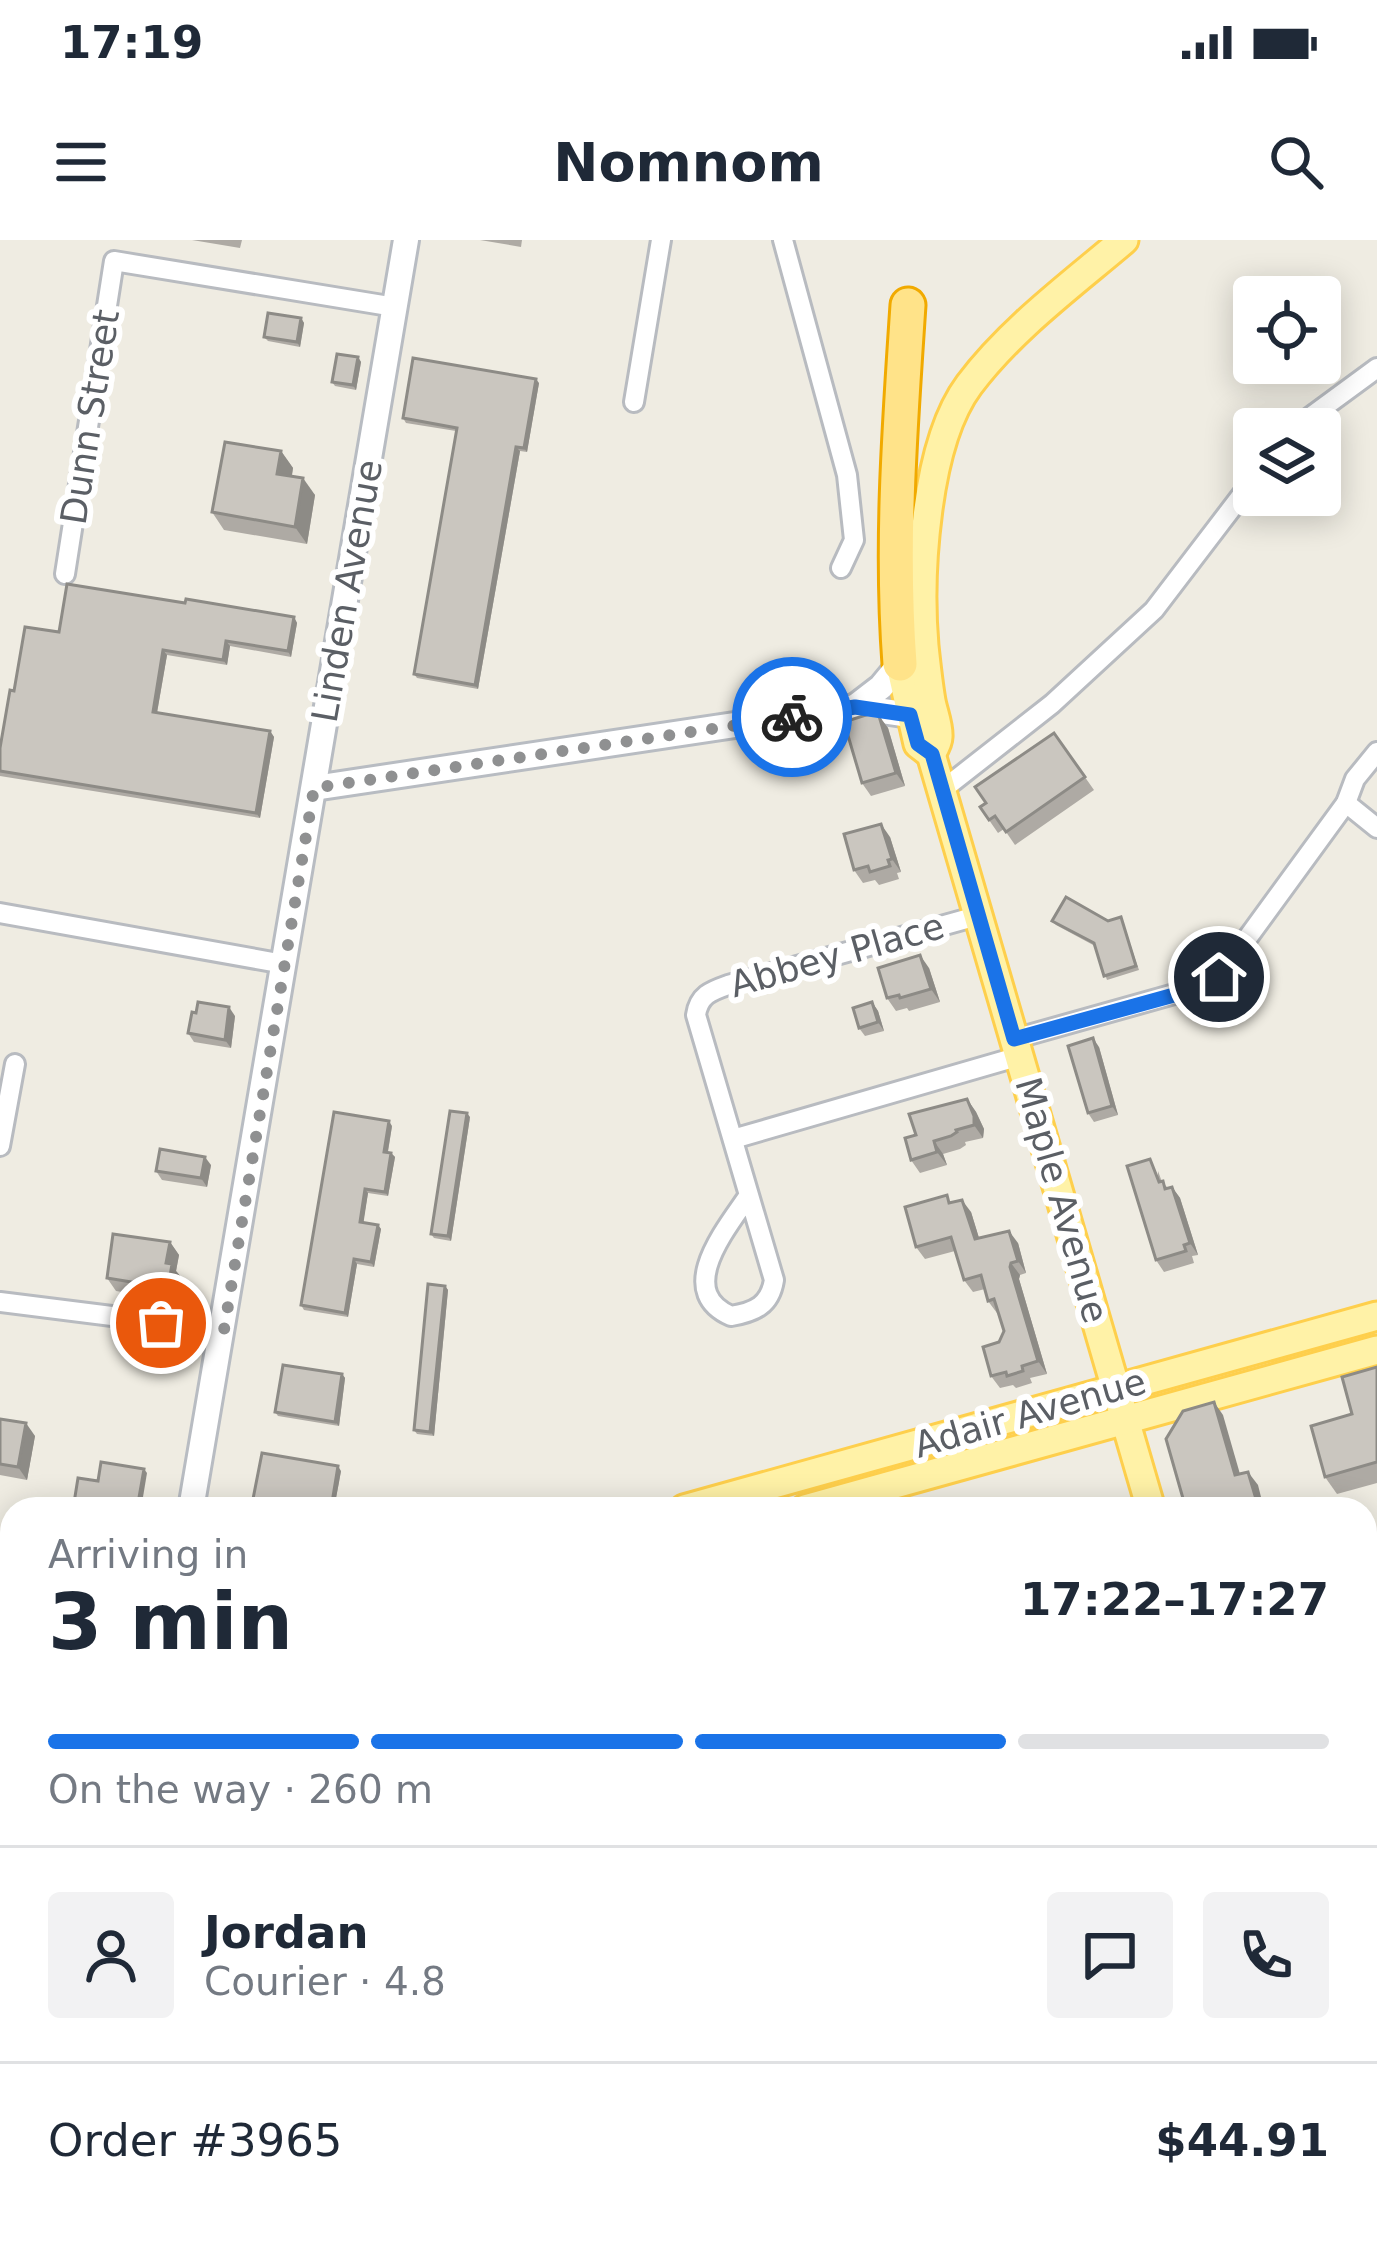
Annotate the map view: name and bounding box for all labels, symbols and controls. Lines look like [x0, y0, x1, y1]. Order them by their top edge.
text: 17:19 [60, 16, 203, 69]
icon: menu [48, 129, 114, 195]
icon: search [1263, 129, 1329, 195]
text: Nomnom [553, 131, 824, 194]
map controls [1233, 276, 1341, 516]
button: locate [1233, 276, 1341, 384]
street label: Dunn Street [53, 307, 127, 527]
button: layers [1233, 408, 1341, 516]
street label: Linden Avenue [304, 457, 390, 725]
courier [732, 657, 852, 777]
icon: bike [759, 684, 825, 750]
street label: Abbey Place [725, 905, 949, 1005]
pin [1168, 926, 1270, 1028]
icon: home [1186, 944, 1252, 1010]
street label: Maple Avenue [1007, 1073, 1117, 1327]
pin [110, 1272, 212, 1374]
icon: bag [128, 1290, 194, 1356]
street label: Adair Avenue [910, 1360, 1150, 1466]
text: Arriving in [48, 1532, 248, 1577]
text: 17:22–17:27 [1020, 1573, 1329, 1626]
text: 3 min [48, 1577, 293, 1667]
text: On the way · 260 m [48, 1767, 433, 1812]
button: person [48, 1892, 174, 2018]
button: chat [1047, 1892, 1173, 2018]
button: phone [1203, 1892, 1329, 2018]
text: Jordan [204, 1906, 368, 1959]
text: Courier · 4.8 [204, 1959, 446, 2004]
text: Order #3965 [48, 2114, 342, 2167]
text: $44.91 [1155, 2114, 1329, 2167]

